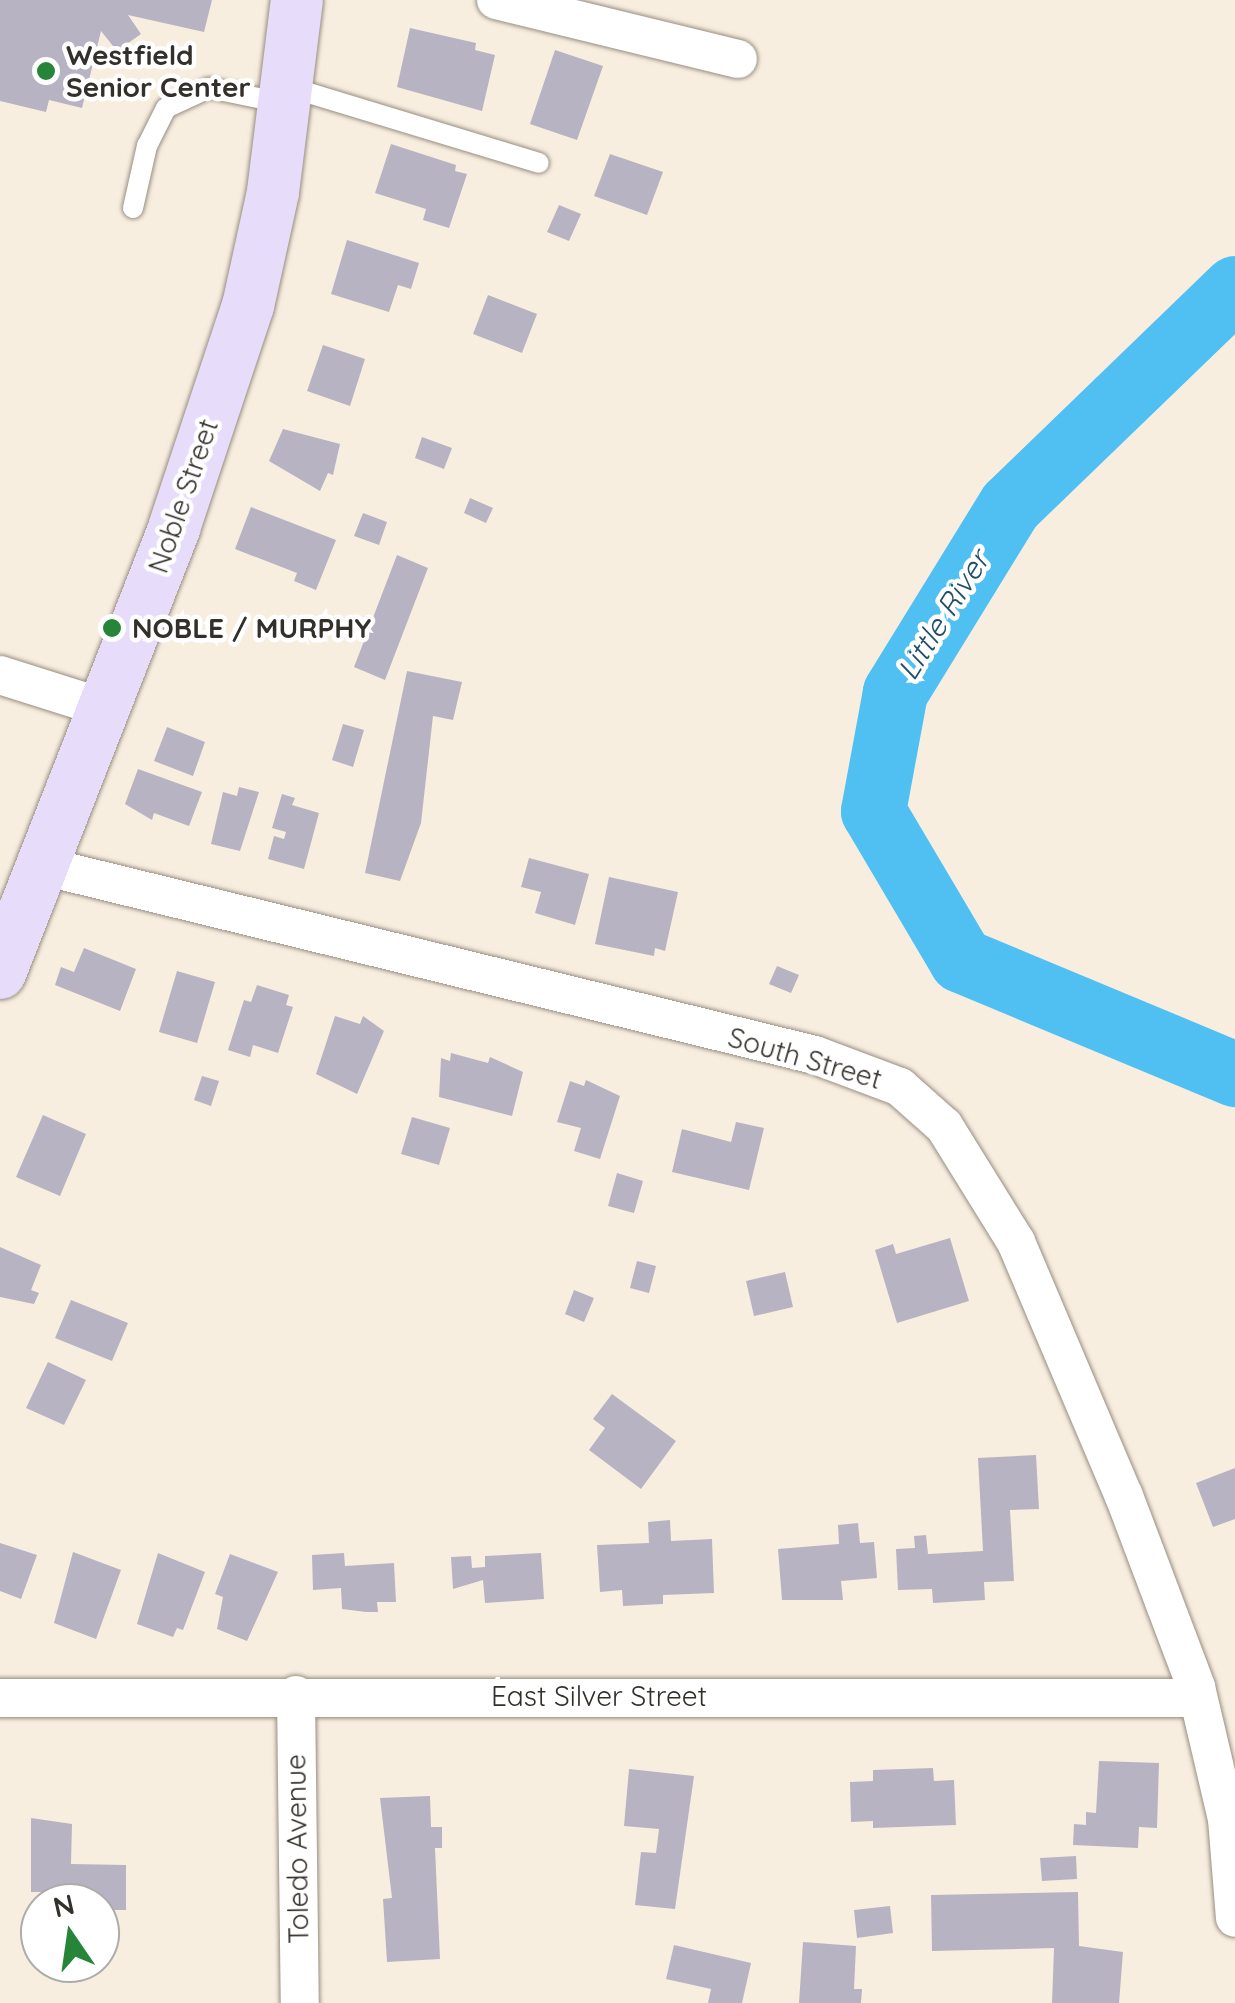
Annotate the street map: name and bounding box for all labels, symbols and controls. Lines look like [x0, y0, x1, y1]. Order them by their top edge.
place label: Westfield Senior Center [66, 38, 251, 104]
marker: Westfield Senior Center [35, 60, 57, 82]
street label: Noble Street [141, 415, 225, 577]
water label: Little River [889, 544, 997, 686]
place label: NOBLE / MURPHY [132, 611, 371, 645]
marker: NOBLE / MURPHY [101, 617, 123, 639]
street label: South Street [724, 1020, 886, 1096]
street label: East Silver Street [491, 1679, 707, 1713]
street label: Toledo Avenue [279, 1754, 315, 1944]
north arrow [20, 1883, 120, 1983]
text: N [50, 1886, 78, 1925]

